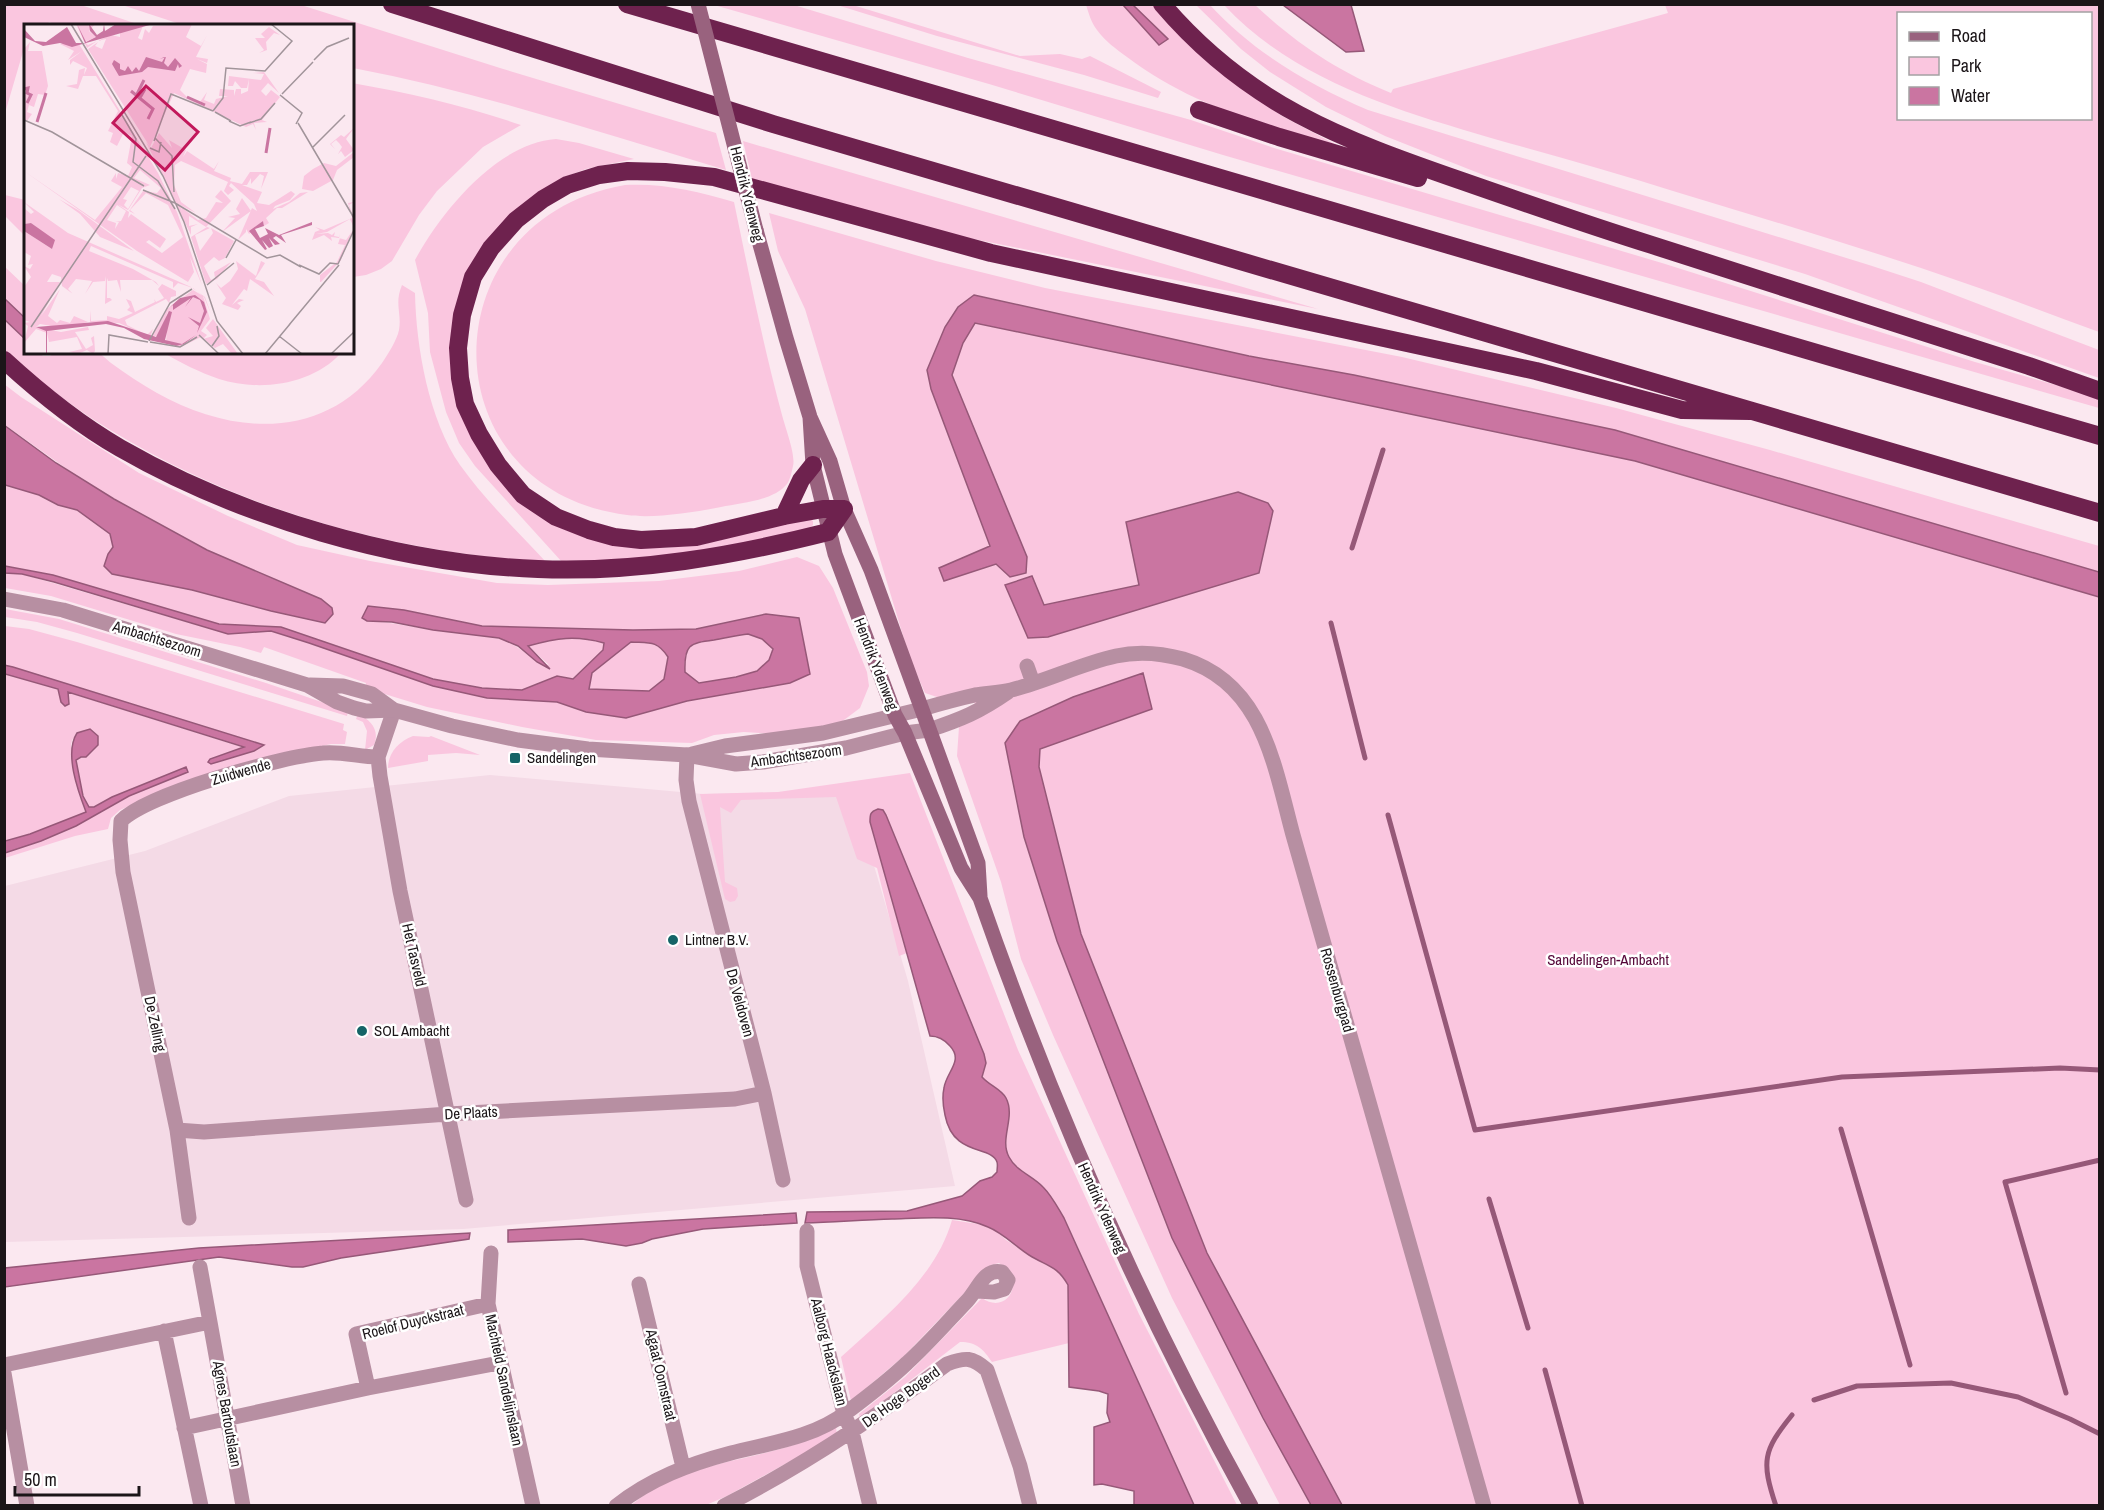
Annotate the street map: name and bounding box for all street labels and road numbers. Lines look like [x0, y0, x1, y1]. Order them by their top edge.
street label: Hendrik Ydenweg [725, 144, 770, 244]
street label: Ambachtsezoom [109, 615, 204, 662]
street label: Hendrik Ydenweg [849, 615, 904, 713]
street label: Ambachtsezoom [748, 739, 843, 772]
street label: Zuidwende [209, 753, 273, 790]
street label: Het Tasveld [397, 921, 432, 989]
street label: Rossenburgpad [1315, 945, 1360, 1034]
street label: De Veldoven [721, 966, 760, 1039]
street label: De Zelling [139, 994, 172, 1054]
street label: De Plaats [444, 1101, 498, 1124]
street label: Hendrik Ydenweg [1073, 1159, 1132, 1257]
street label: Aalborg Haackslaan [806, 1295, 853, 1408]
street label: Roelof Duyckstraat [360, 1299, 466, 1344]
street label: Machteld Sandelijnslaan [480, 1312, 529, 1448]
street label: Agaat Oomstraat [641, 1326, 682, 1423]
street label: Agnes Bartoutslaan [208, 1358, 247, 1469]
street label: De Hoge Bogerd [857, 1361, 944, 1432]

